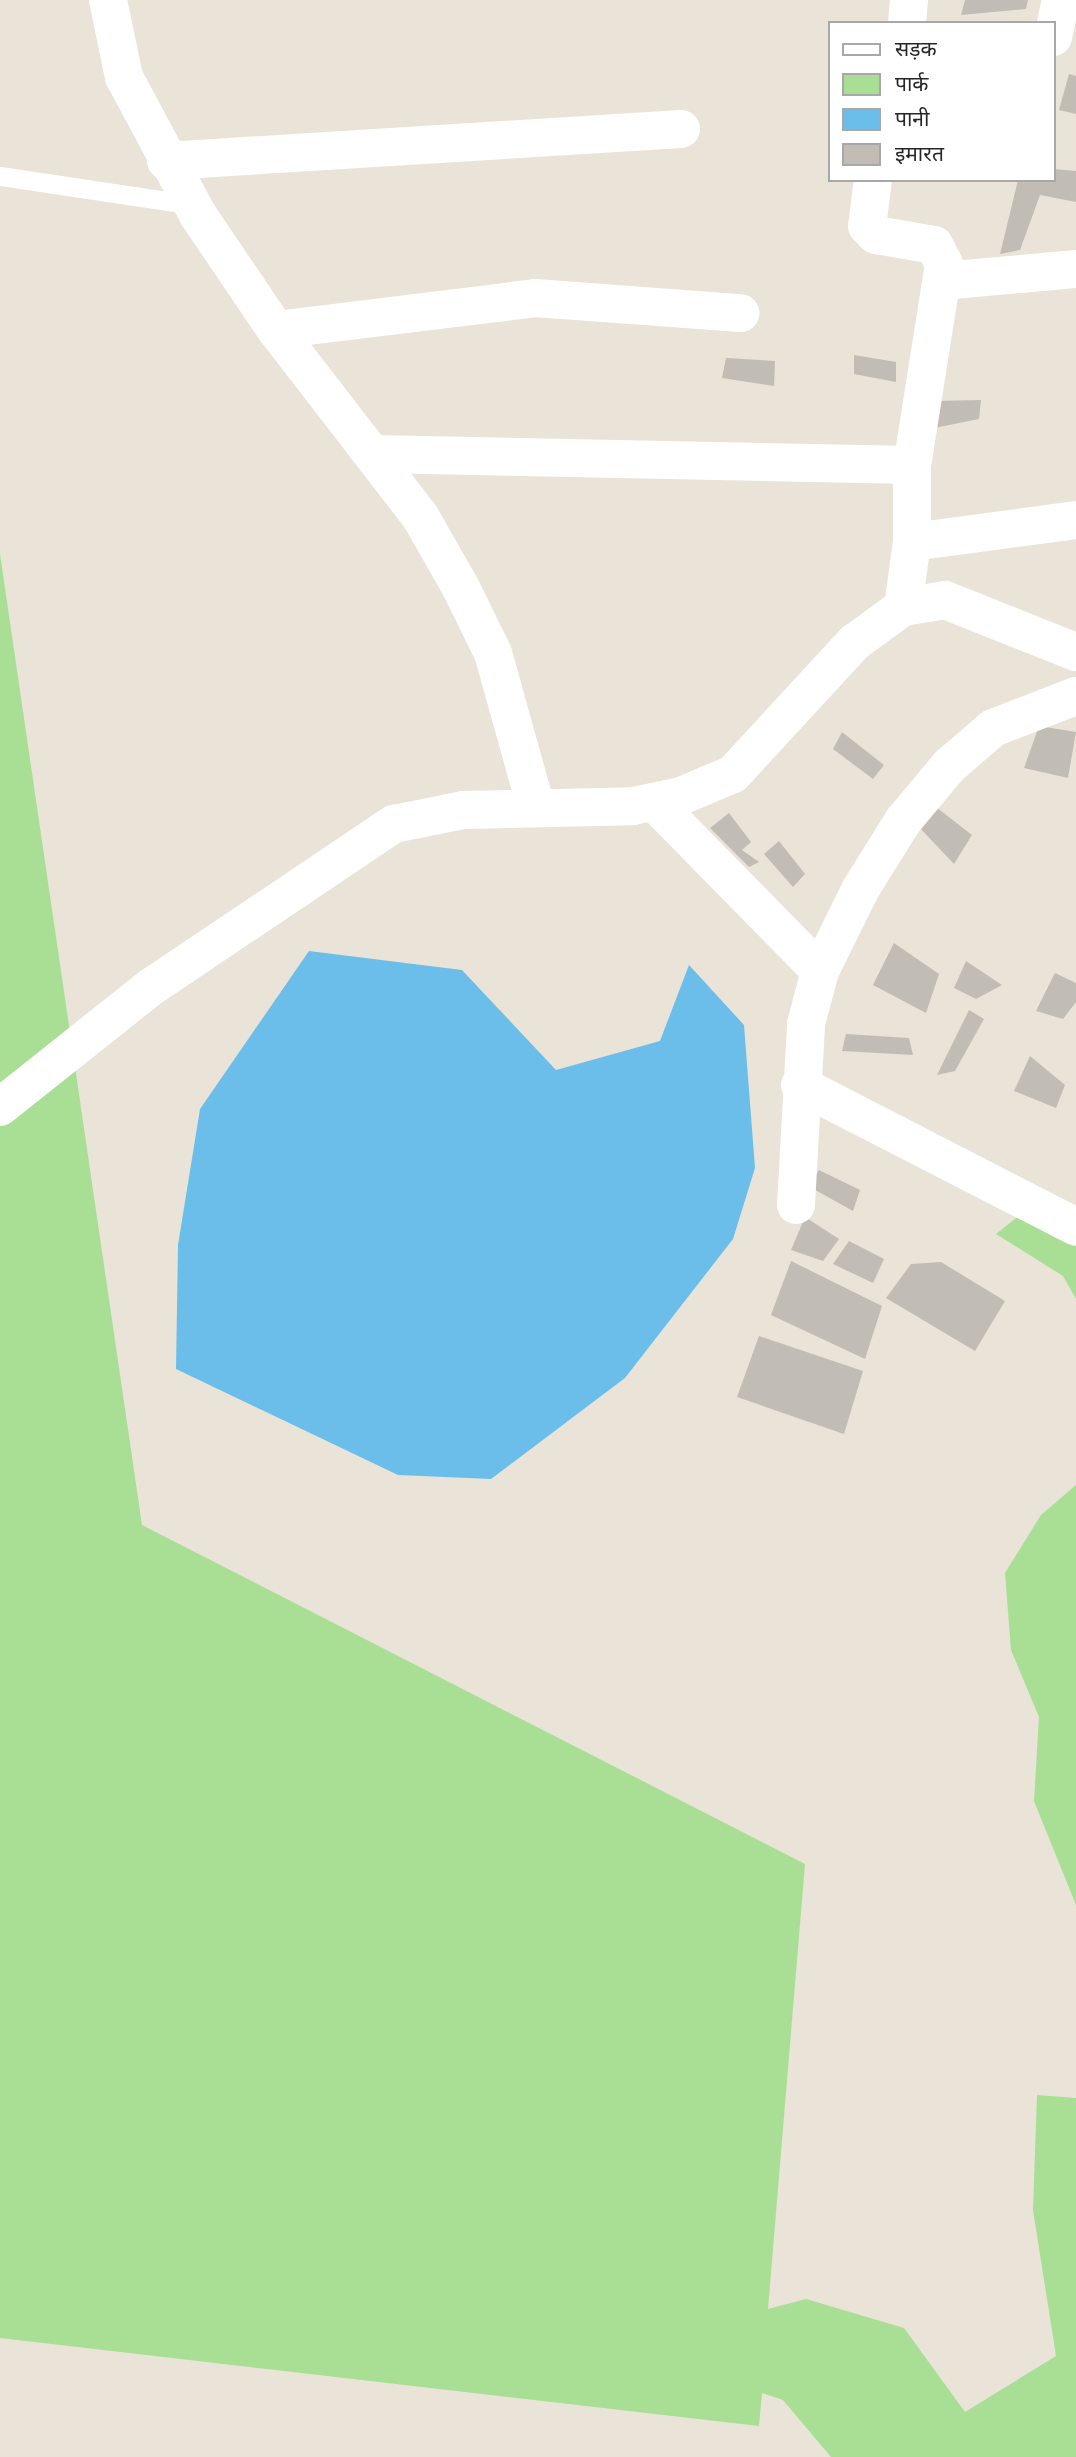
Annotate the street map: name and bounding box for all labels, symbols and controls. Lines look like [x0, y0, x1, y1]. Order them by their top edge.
legend [828, 21, 1055, 182]
text: सड़क [895, 35, 937, 60]
text: पार्क [895, 70, 929, 95]
text: पानी [895, 105, 929, 130]
text: इमारत [895, 140, 944, 165]

